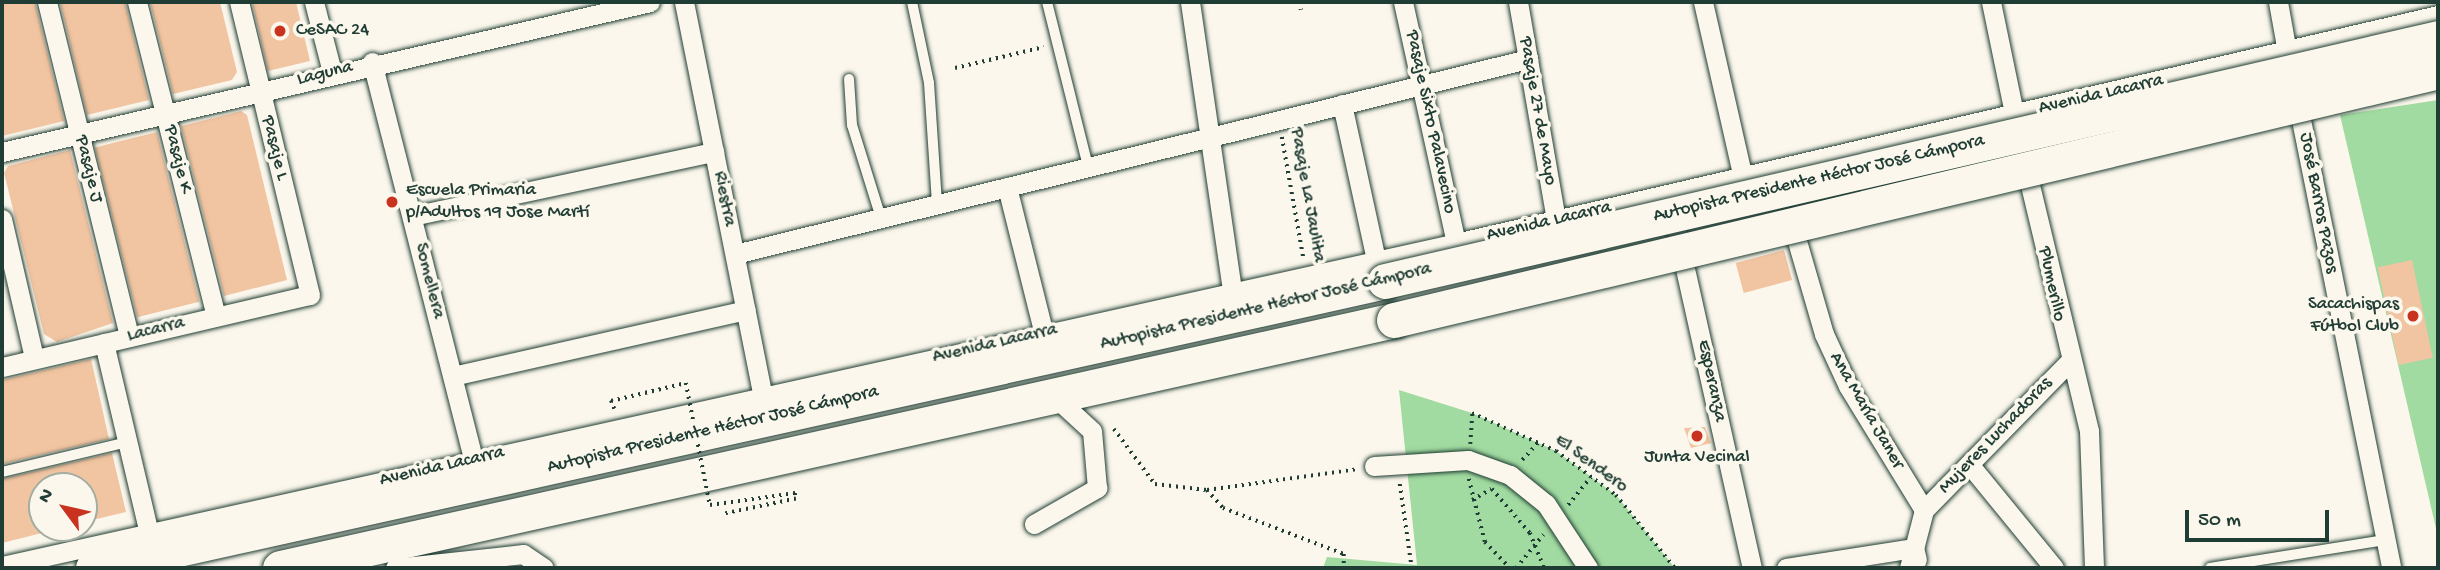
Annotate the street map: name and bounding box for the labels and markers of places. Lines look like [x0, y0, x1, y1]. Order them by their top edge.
place label: CeSAC 24 [296, 20, 369, 42]
marker: CeSAC 24 [270, 21, 290, 41]
place label: Escuela Primaria p/Adultos 19 Jose Martí [406, 180, 590, 224]
marker: Escuela Primaria p/Adultos 19 Jose Martí [384, 194, 400, 210]
place label: Sacachispas Fútbol Club [2308, 294, 2399, 338]
marker: Sacachispas Fútbol Club [2405, 308, 2421, 324]
marker: Junta Vecinal [1689, 428, 1705, 444]
place label: Junta Vecinal [1644, 447, 1750, 469]

